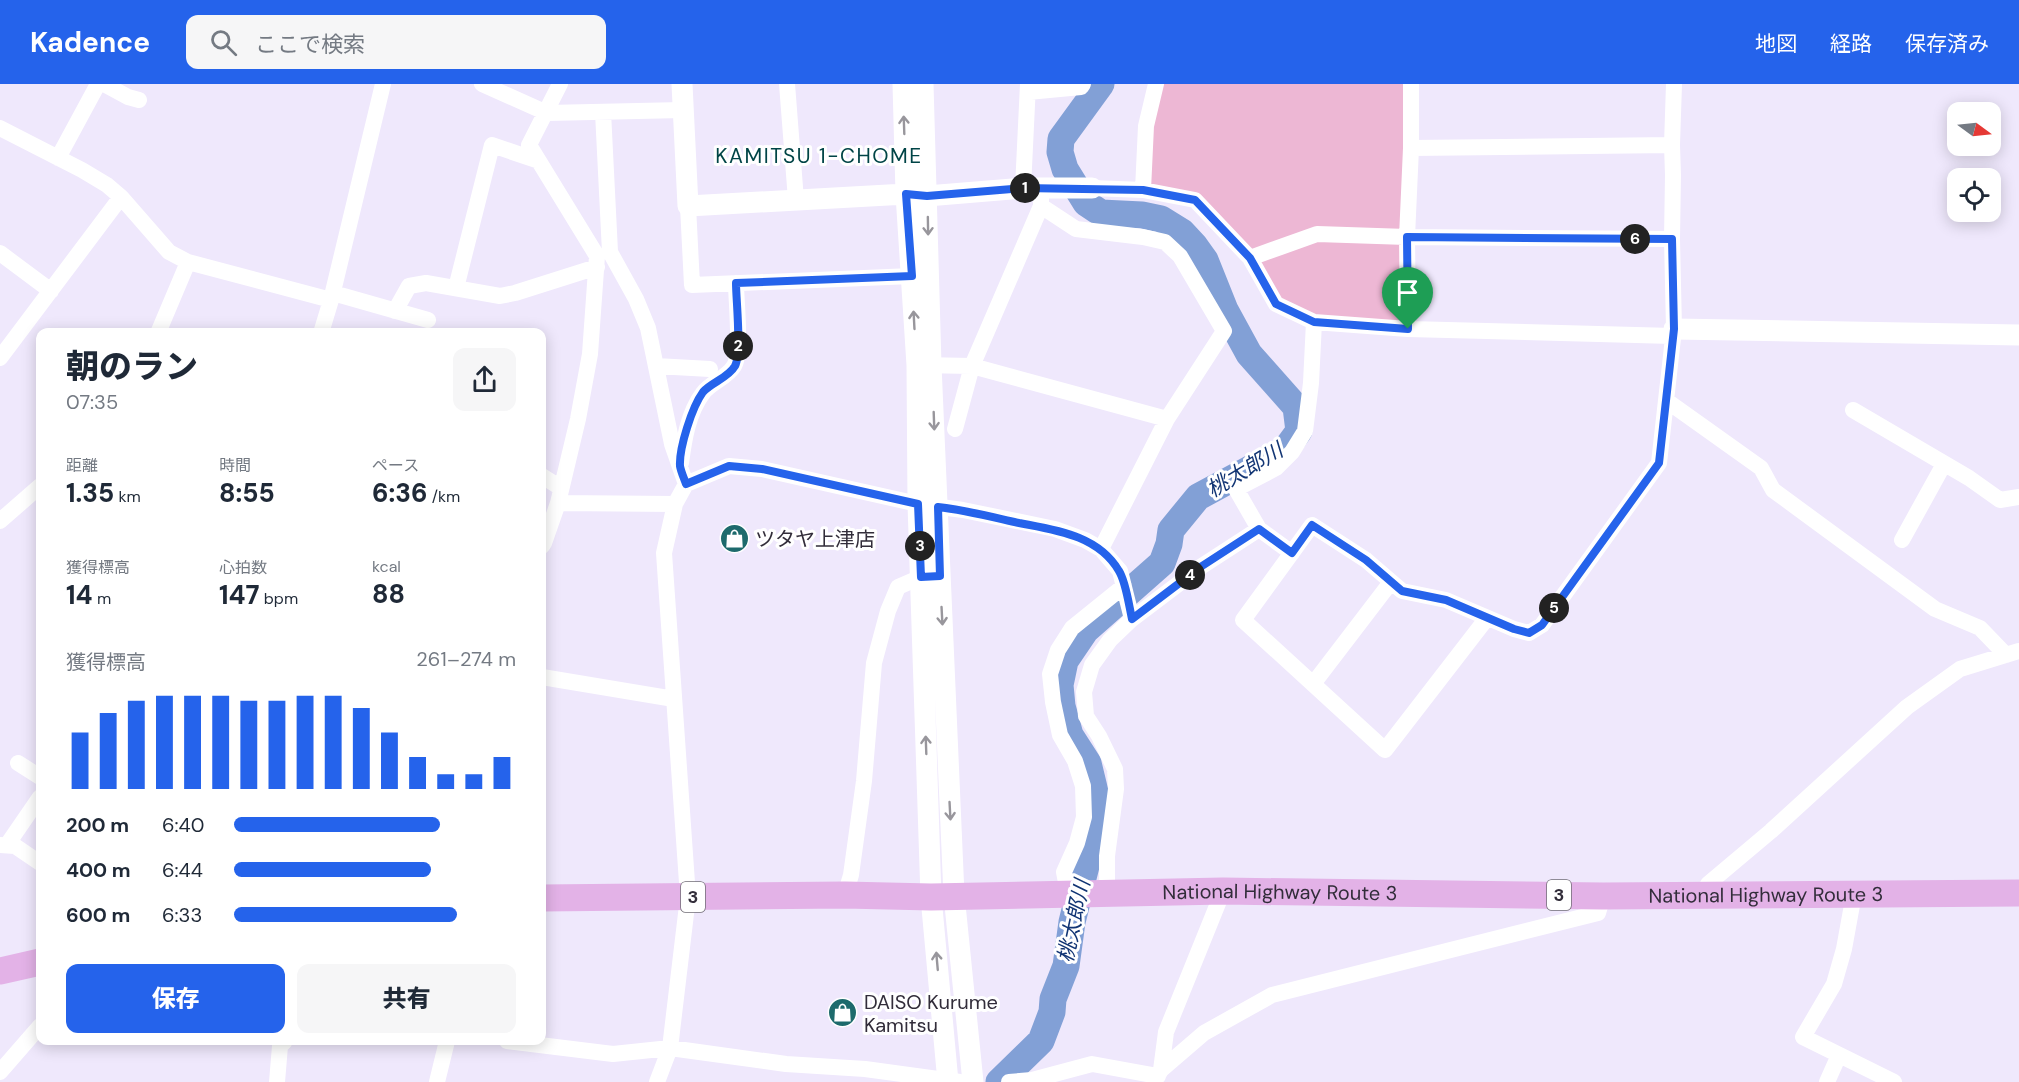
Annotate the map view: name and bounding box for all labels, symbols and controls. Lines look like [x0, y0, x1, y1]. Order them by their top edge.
search box [186, 15, 606, 69]
text: Kadence [30, 24, 150, 61]
icon: search [207, 26, 240, 59]
text: ここで検索 [255, 30, 365, 59]
text: 地図 [1755, 30, 1797, 58]
text: 経路 [1830, 30, 1872, 58]
text: 保存済み [1905, 30, 1989, 58]
north arrow [1947, 102, 2001, 156]
map controls [1947, 102, 2001, 222]
one-way arrow [899, 115, 910, 135]
district label: KAMITSU 1-CHOME [715, 142, 923, 170]
button: locate [1947, 168, 2001, 222]
pin: 1 [1010, 173, 1040, 203]
text: 1 [1022, 177, 1028, 198]
one-way arrow [922, 216, 934, 236]
pin: 6 [1620, 224, 1650, 254]
text: 6 [1630, 228, 1640, 249]
pin [1382, 267, 1433, 329]
icon: arrive [1391, 276, 1424, 309]
one-way arrow [909, 310, 920, 330]
pin: 2 [723, 331, 753, 361]
text: 2 [733, 335, 743, 356]
text: 朝のラン [66, 345, 198, 388]
button: share [453, 348, 516, 411]
text: 07:35 [66, 389, 118, 415]
one-way arrow [928, 411, 939, 431]
water label: 桃太郎川 [1202, 435, 1290, 504]
text: 距離 [66, 455, 98, 476]
text: 時間 [219, 455, 251, 476]
text: ペース [372, 455, 419, 476]
text: 1.35 [66, 476, 114, 510]
text: 8:55 [219, 476, 275, 510]
text: 6:36 [372, 476, 427, 510]
text: km [114, 486, 141, 507]
text: /km [427, 486, 460, 507]
shop icon: ツタヤ上津店 [718, 523, 750, 555]
place label: ツタヤ上津店 [755, 526, 875, 552]
pin: 3 [905, 531, 935, 561]
text: 3 [915, 535, 925, 556]
text: kcal [372, 556, 401, 577]
text: 獲得標高 [66, 557, 130, 578]
text: 心拍数 [219, 557, 267, 578]
pin: 4 [1175, 560, 1205, 590]
text: 4 [1185, 564, 1195, 585]
text: 88 [372, 577, 405, 611]
text: 14 [66, 578, 93, 612]
text: 147 [219, 578, 260, 612]
text: m [93, 588, 111, 609]
text: bpm [260, 588, 298, 609]
pin: 5 [1539, 593, 1569, 623]
text: 5 [1549, 597, 1559, 618]
one-way arrow [936, 606, 947, 626]
text: 261–274 m [416, 646, 516, 672]
text: 獲得標高 [66, 649, 146, 675]
one-way arrow [921, 736, 932, 756]
one-way arrow [945, 800, 956, 820]
text: 200 m [66, 812, 129, 838]
text: 6:40 [162, 812, 204, 838]
text: 400 m [66, 857, 131, 883]
text: 6:44 [162, 857, 203, 883]
water label: 桃太郎川 [1052, 875, 1097, 965]
street label: National Highway Route 3 [1162, 878, 1398, 906]
road number: 3 [1547, 880, 1571, 910]
street label: National Highway Route 3 [1648, 881, 1883, 909]
road number: 3 [681, 882, 705, 912]
text: 600 m [66, 902, 130, 928]
text: 6:33 [162, 902, 202, 928]
one-way arrow [931, 952, 942, 971]
button: 保存 [66, 964, 285, 1033]
button: 共有 [297, 964, 516, 1033]
place label: DAISO Kurume Kamitsu [864, 989, 998, 1038]
shop icon: DAISO Kurume Kamitsu [827, 997, 859, 1029]

